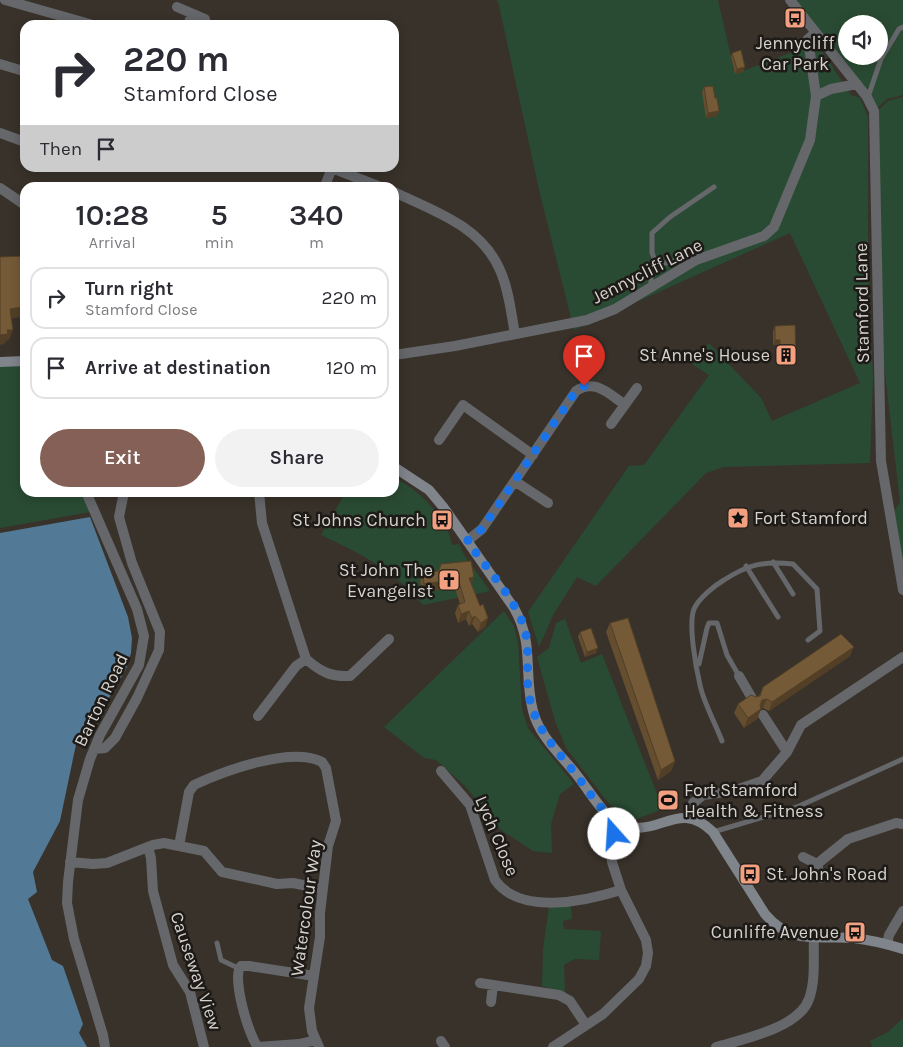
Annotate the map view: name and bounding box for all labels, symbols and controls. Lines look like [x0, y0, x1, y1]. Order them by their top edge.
bus stop icon: Jennycliff Car Park [783, 6, 807, 30]
map controls [838, 15, 888, 65]
button: sound [838, 15, 888, 65]
place label: Jennycliff Car Park [756, 32, 835, 75]
text: 220 m [123, 39, 230, 80]
icon: right [40, 40, 105, 105]
text: Stamford Close [123, 81, 278, 107]
icon: arrive [92, 135, 120, 163]
text: Then [40, 138, 82, 160]
text: 10:28 [75, 197, 149, 233]
text: 5 [211, 197, 228, 233]
text: 340 [289, 197, 344, 233]
text: Arrival [89, 233, 136, 252]
text: min [204, 233, 234, 252]
text: m [309, 233, 324, 252]
street label: Jennycliff Lane [588, 234, 706, 308]
street label: Stamford Lane [850, 243, 874, 363]
text: Turn right [85, 278, 174, 300]
icon: right [42, 284, 70, 312]
text: 220 m [321, 287, 377, 309]
text: Stamford Close [85, 300, 197, 319]
pin [563, 335, 605, 386]
icon: arrive [570, 342, 598, 370]
building icon: St Anne's House [774, 343, 798, 367]
place label: St Anne's House [639, 344, 770, 366]
icon: arrive [42, 354, 70, 382]
text: Arrive at destination [85, 357, 271, 379]
text: 120 m [326, 357, 377, 379]
button: Exit [40, 429, 205, 487]
button: Share [215, 429, 379, 487]
place icon: Fort Stamford [726, 506, 750, 530]
place label: Fort Stamford [754, 507, 868, 529]
bus stop icon: St Johns Church [430, 508, 454, 532]
place label: St Johns Church [292, 509, 426, 531]
place label: St John The Evangelist [339, 559, 433, 602]
church icon: St John The Evangelist [437, 568, 461, 592]
street label: Barton Road [69, 650, 133, 750]
place label: Fort Stamford Health & Fitness [684, 779, 823, 822]
sports icon: Fort Stamford Health & Fitness [656, 788, 680, 812]
street label: Lych Close [470, 792, 524, 880]
position arrow [587, 807, 639, 859]
street label: Watercolour Way [286, 838, 327, 978]
bus stop icon: St. John's Road [738, 862, 762, 886]
place label: St. John's Road [766, 863, 888, 885]
street label: Causeway View [165, 909, 227, 1033]
bus stop icon: Cunliffe Avenue [843, 920, 867, 944]
place label: Cunliffe Avenue [711, 921, 839, 943]

